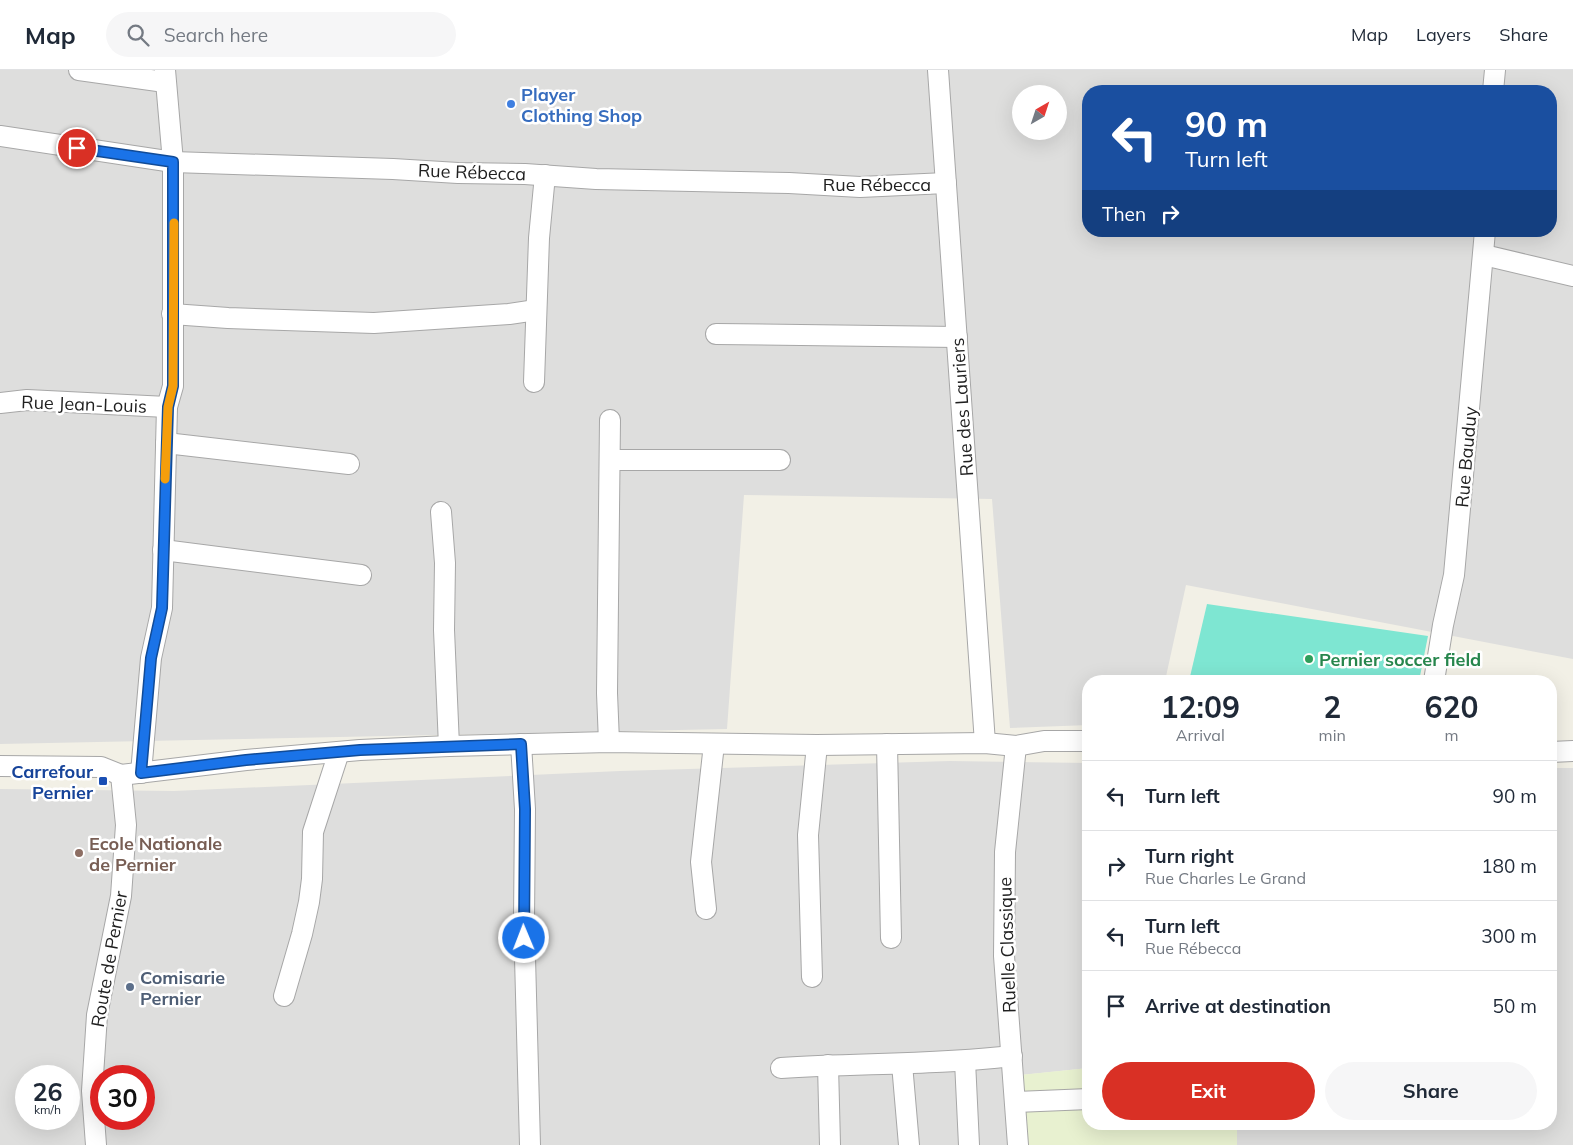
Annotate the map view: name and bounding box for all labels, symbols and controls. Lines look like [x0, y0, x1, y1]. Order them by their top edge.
search box [106, 12, 456, 57]
text: Map [25, 20, 76, 50]
icon: search [124, 21, 152, 49]
text: Search here [164, 23, 268, 47]
text: Map [1351, 23, 1388, 46]
text: Layers [1416, 23, 1471, 46]
text: Share [1499, 23, 1548, 46]
place label: Player Clothing Shop [521, 83, 642, 127]
north arrow [1012, 85, 1068, 140]
map controls [1012, 85, 1067, 140]
marker: Player Clothing Shop [505, 98, 517, 110]
text: 90 m [1185, 102, 1268, 146]
icon: left [1102, 105, 1167, 170]
pin [56, 127, 98, 169]
icon: arrive [63, 134, 91, 162]
text: Turn left [1185, 145, 1268, 173]
street label: Rue Rébecca [417, 159, 527, 185]
street label: Rue Rébecca [823, 173, 931, 196]
icon: right [1156, 200, 1184, 228]
text: Then [1102, 202, 1146, 226]
street label: Rue des Lauriers [946, 337, 978, 477]
street label: Rue Jean-Louis [21, 390, 147, 418]
street label: Rue Bauduy [1450, 405, 1482, 509]
place label: Pernier soccer field [1319, 648, 1481, 671]
marker: Pernier soccer field [1303, 653, 1315, 665]
text: 12:09 [1161, 688, 1240, 726]
text: 2 [1323, 688, 1341, 726]
text: 620 [1424, 688, 1478, 726]
text: Arrival [1176, 725, 1225, 745]
text: min [1319, 725, 1346, 745]
text: m [1444, 725, 1458, 745]
place label: Carrefour Pernier [11, 760, 94, 804]
marker: Carrefour Pernier [97, 775, 109, 787]
icon: left [1102, 782, 1130, 810]
text: Turn left [1145, 784, 1220, 808]
text: 90 m [1493, 784, 1537, 808]
place label: Ecole Nationale de Pernier [89, 832, 222, 876]
text: Turn right [1145, 844, 1234, 868]
marker: Ecole Nationale de Pernier [73, 847, 85, 859]
icon: right [1102, 852, 1130, 880]
text: 180 m [1481, 854, 1537, 878]
text: Rue Charles Le Grand [1145, 868, 1306, 888]
street label: Ruelle Classique [993, 877, 1021, 1013]
street label: Route de Pernier [86, 889, 132, 1029]
position arrow [497, 911, 549, 963]
text: Turn left [1145, 914, 1220, 938]
icon: left [1102, 922, 1130, 950]
text: 300 m [1481, 924, 1537, 948]
text: Rue Rébecca [1145, 938, 1241, 958]
place label: Comisarie Pernier [140, 966, 225, 1010]
marker: Comisarie Pernier [124, 981, 136, 993]
icon: arrive [1102, 992, 1130, 1020]
text: Arrive at destination [1145, 994, 1331, 1018]
text: 50 m [1493, 994, 1537, 1018]
button: Exit [1102, 1062, 1315, 1120]
button: Share [1325, 1062, 1537, 1120]
speed limit sign: 30 [90, 1065, 155, 1130]
text: 26 [32, 1076, 63, 1107]
text: km/h [34, 1102, 61, 1117]

